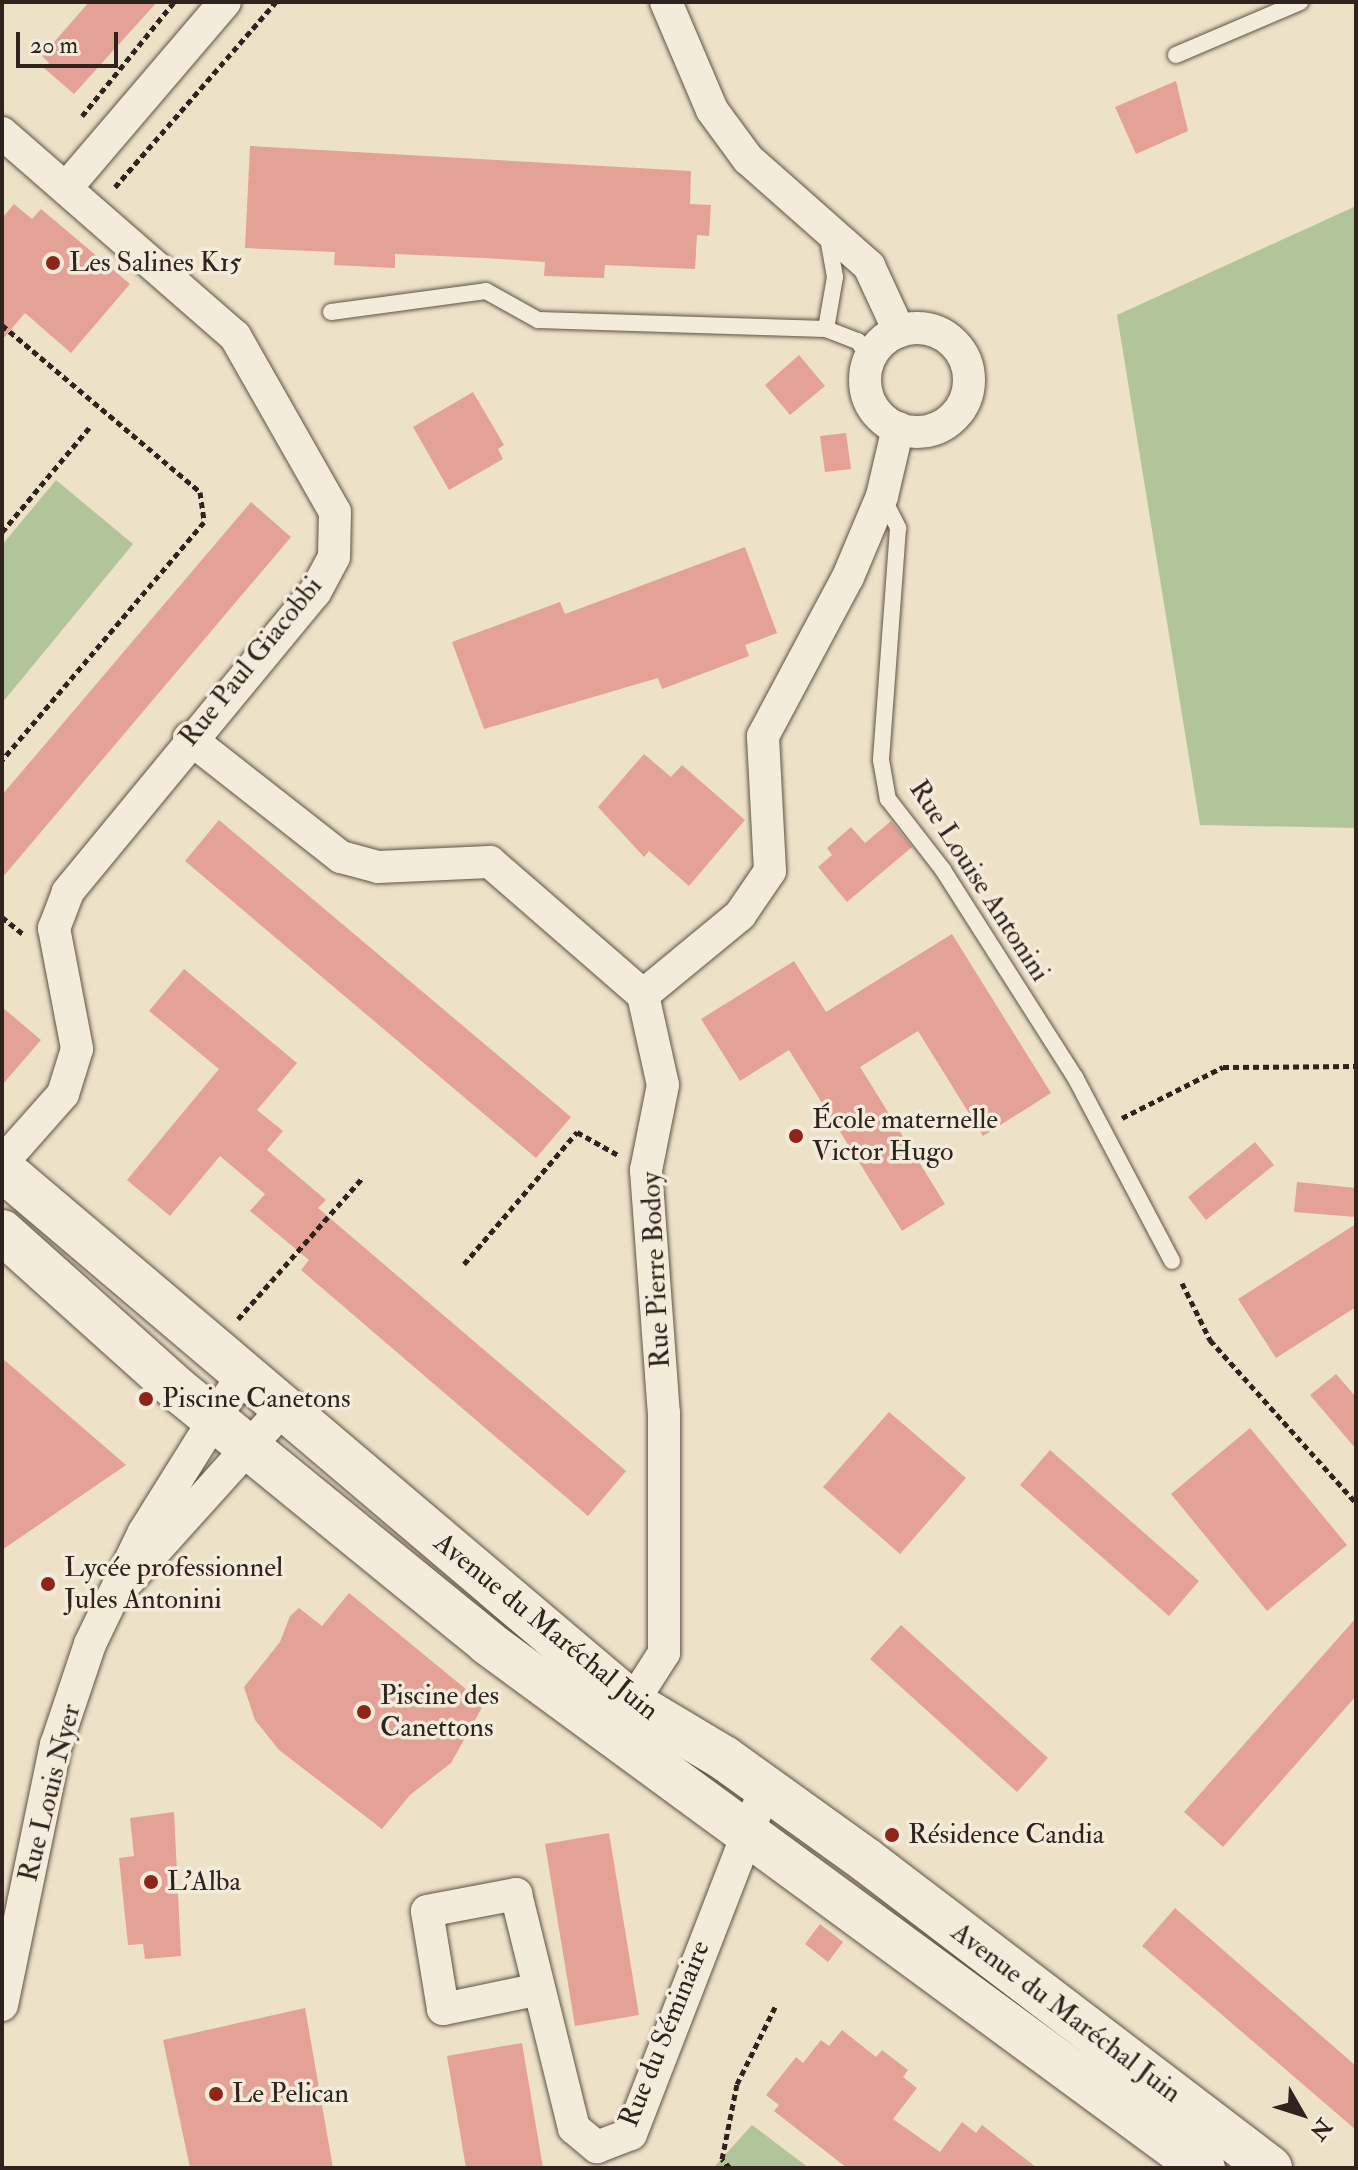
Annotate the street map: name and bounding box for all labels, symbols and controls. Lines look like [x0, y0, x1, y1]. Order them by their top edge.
scale bar [20, 16, 122, 66]
text: 20 m [30, 30, 78, 61]
place label: Les Salines K15 [69, 246, 242, 280]
marker: Les Salines K15 [44, 254, 62, 272]
street label: Rue Paul Giacobbi [172, 570, 330, 754]
street label: Rue Louise Antonini [901, 774, 1057, 988]
place label: École maternelle Victor Hugo [812, 1103, 998, 1169]
marker: École maternelle Victor Hugo [787, 1127, 805, 1145]
street label: Rue Pierre Bodoy [634, 1171, 678, 1369]
place label: Piscine Canetons [162, 1382, 351, 1416]
marker: Piscine Canetons [137, 1390, 155, 1408]
street label: Avenue du Maréchal Juin [427, 1526, 665, 1728]
place label: Lycée professionnel Jules Antonini [64, 1551, 283, 1617]
marker: Lycée professionnel Jules Antonini [39, 1575, 57, 1593]
place label: Piscine des Canettons [380, 1679, 499, 1745]
street label: Rue Louis Nyer [12, 1701, 88, 1885]
marker: Piscine des Canettons [355, 1703, 373, 1721]
place label: Résidence Candia [908, 1818, 1104, 1852]
marker: Résidence Candia [883, 1826, 901, 1844]
place label: L'Alba [167, 1865, 241, 1899]
marker: L'Alba [142, 1873, 160, 1891]
street label: Avenue du Maréchal Juin [944, 1916, 1188, 2110]
street label: Rue du Séminaire [612, 1936, 718, 2132]
north arrow [1262, 2074, 1342, 2154]
place label: Le Pelican [232, 2077, 349, 2111]
marker: Le Pelican [207, 2085, 225, 2103]
text: N [1304, 2113, 1338, 2146]

